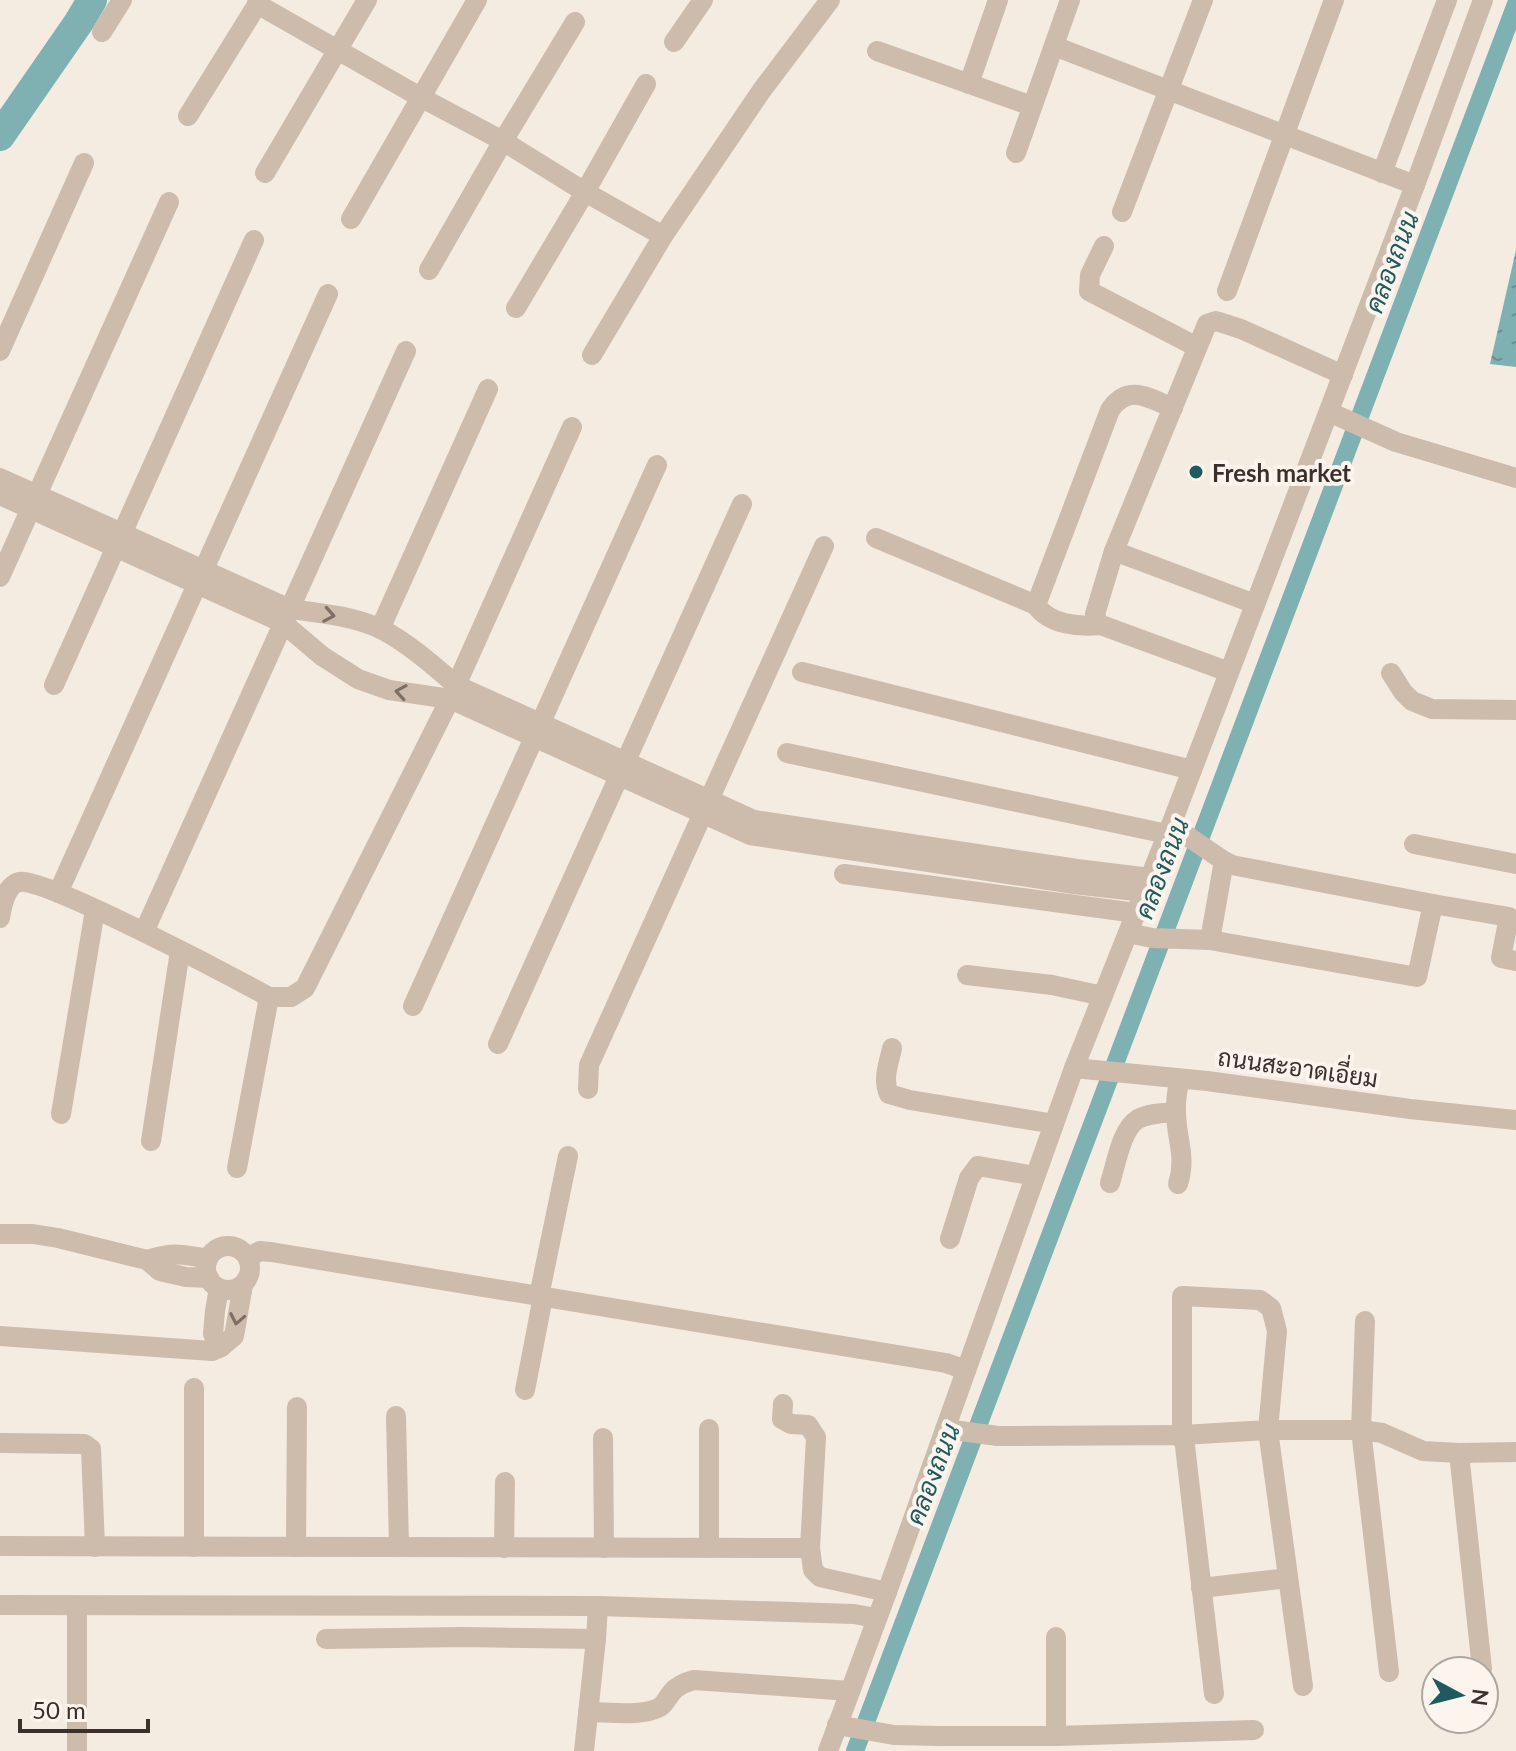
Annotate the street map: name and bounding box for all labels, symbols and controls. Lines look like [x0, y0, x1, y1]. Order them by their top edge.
water label: คลองถนน [1357, 206, 1425, 317]
place label: Fresh market [1212, 458, 1351, 487]
marker: Fresh market [1187, 463, 1205, 481]
one-way arrow [322, 606, 336, 623]
one-way arrow [394, 684, 407, 701]
water label: คลองถนน [1127, 812, 1195, 923]
street label: ถนนสะอาดเอี่ยม [1216, 1036, 1381, 1093]
one-way arrow [229, 1312, 246, 1325]
water label: คลองถนน [898, 1418, 966, 1529]
north arrow [1420, 1655, 1500, 1735]
scale bar [20, 1683, 148, 1733]
text: N [1466, 1687, 1495, 1708]
text: 50 m [32, 1695, 86, 1724]

